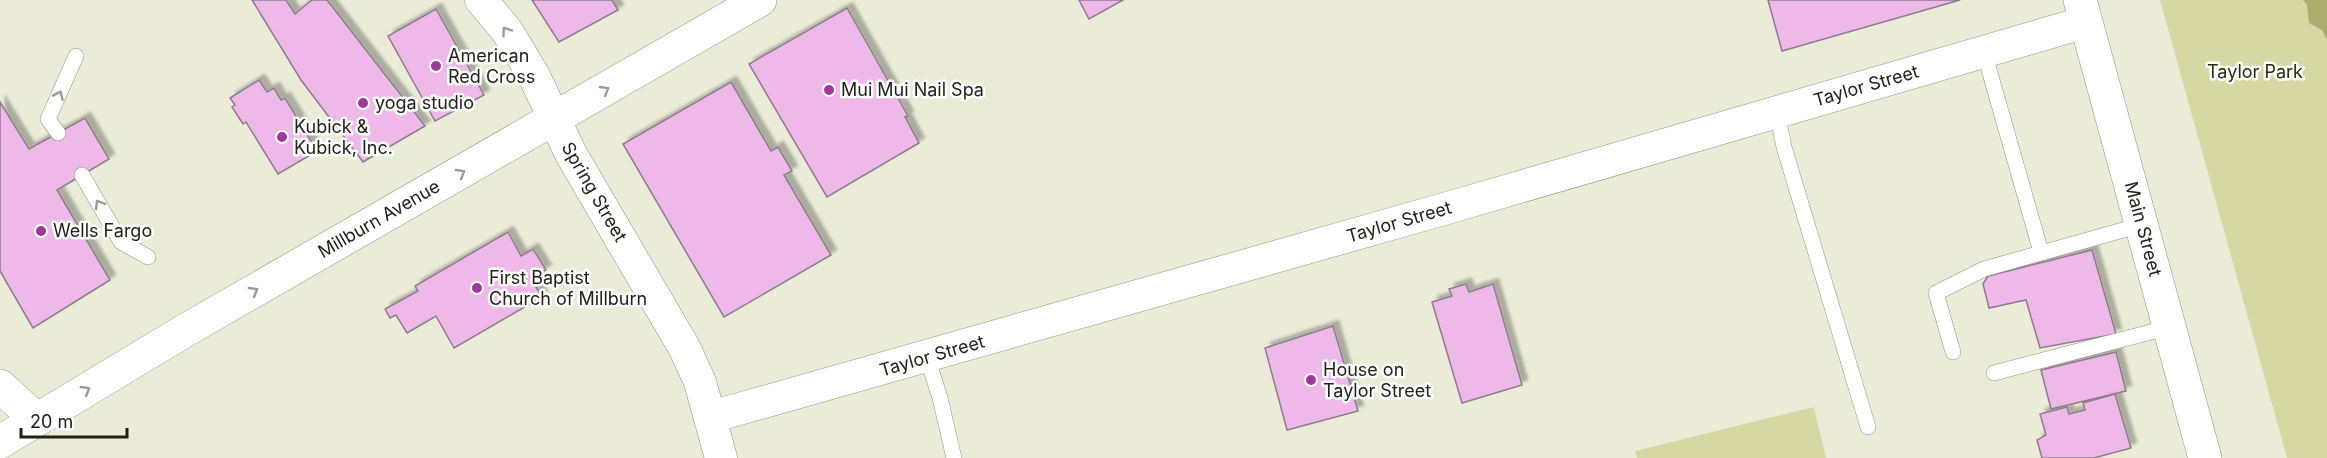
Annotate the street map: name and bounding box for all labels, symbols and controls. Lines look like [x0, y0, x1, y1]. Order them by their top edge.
one-way arrow [502, 26, 513, 37]
place label: American Red Cross [448, 45, 535, 87]
marker: American Red Cross [429, 59, 443, 73]
street label: Taylor Street [1811, 60, 1921, 111]
park label: Taylor Park [2207, 61, 2303, 82]
place label: Mui Mui Nail Spa [841, 79, 984, 100]
marker: Mui Mui Nail Spa [822, 83, 836, 97]
one-way arrow [599, 86, 609, 98]
one-way arrow [51, 91, 63, 102]
place label: yoga studio [375, 92, 474, 113]
marker: yoga studio [356, 96, 370, 110]
place label: Kubick & Kubick, Inc. [294, 116, 393, 158]
marker: Kubick & Kubick, Inc. [275, 130, 289, 144]
street label: Spring Street [557, 138, 631, 245]
one-way arrow [455, 169, 465, 180]
street label: Millburn Avenue [314, 175, 443, 262]
street label: Main Street [2121, 179, 2166, 279]
street label: Taylor Street [1344, 196, 1454, 247]
one-way arrow [95, 200, 106, 210]
place label: Wells Fargo [53, 220, 152, 241]
marker: Wells Fargo [34, 224, 48, 238]
place label: First Baptist Church of Millburn [489, 267, 647, 309]
marker: First Baptist Church of Millburn [470, 281, 484, 295]
one-way arrow [248, 287, 258, 298]
street label: Taylor Street [877, 330, 987, 381]
place label: House on Taylor Street [1323, 359, 1431, 401]
marker: House on Taylor Street [1304, 373, 1318, 387]
one-way arrow [80, 386, 90, 398]
scale bar [21, 401, 128, 439]
text: 20 m [30, 411, 73, 432]

